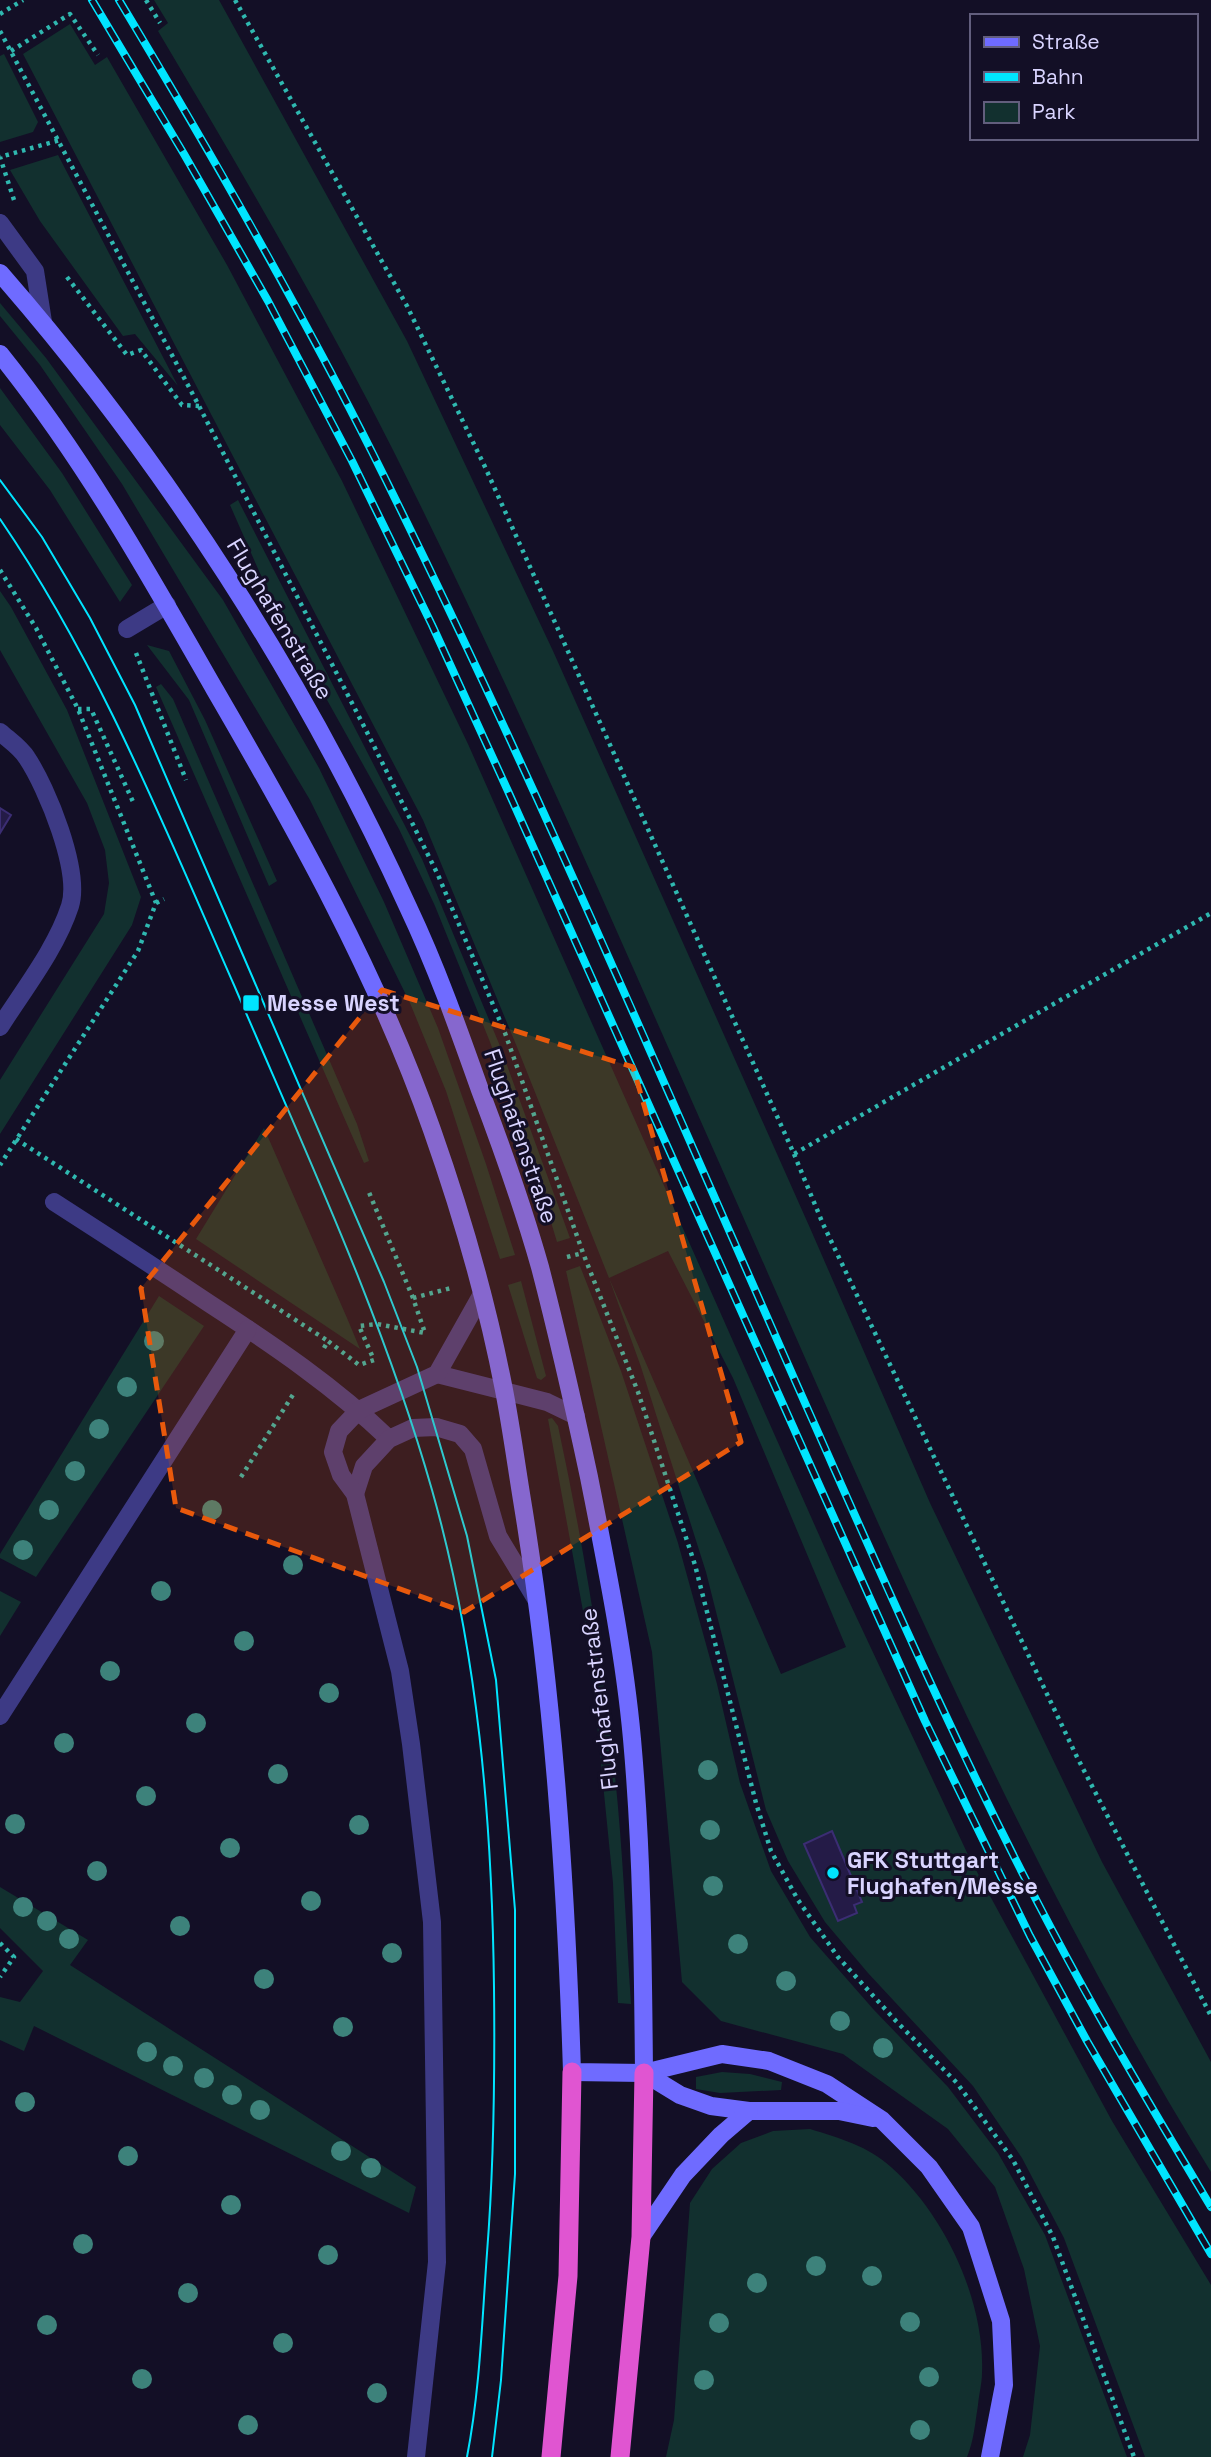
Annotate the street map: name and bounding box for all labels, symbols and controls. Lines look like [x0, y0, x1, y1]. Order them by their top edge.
legend [970, 14, 1197, 140]
text: Straße [1032, 28, 1100, 55]
text: Bahn [1032, 63, 1084, 90]
text: Park [1032, 98, 1076, 125]
street label: Flughafenstraße [220, 533, 340, 705]
place label: Messe West [267, 988, 400, 1018]
marker: Messe West [241, 993, 261, 1013]
street label: Flughafenstraße [477, 1045, 565, 1227]
street label: Flughafenstraße [573, 1606, 625, 1792]
place label: GFK Stuttgart Flughafen/Messe [847, 1845, 1038, 1901]
marker: GFK Stuttgart Flughafen/Messe [825, 1865, 841, 1881]

